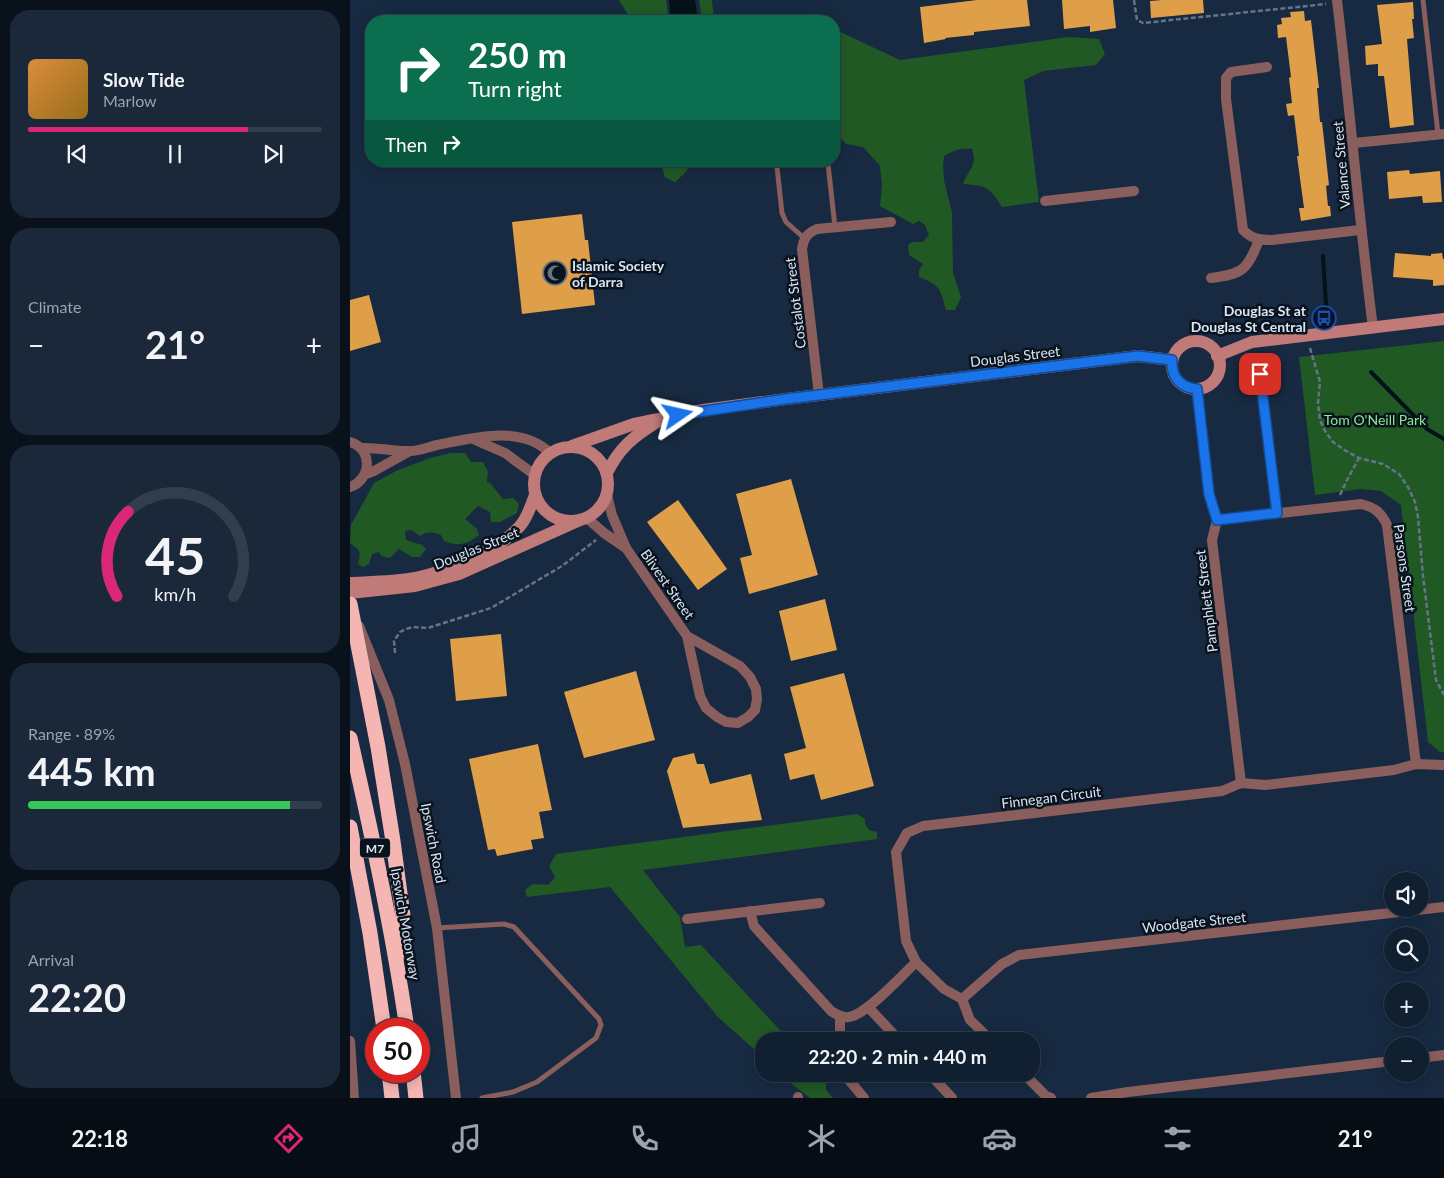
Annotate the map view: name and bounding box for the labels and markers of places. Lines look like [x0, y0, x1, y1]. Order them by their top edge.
place label: Islamic Society of Darra [572, 257, 665, 290]
mosque icon: Islamic Society of Darra [542, 260, 568, 286]
place label: Douglas St at Douglas St Central [1191, 302, 1307, 335]
bus stop icon: Douglas St at Douglas St Central [1311, 305, 1337, 331]
pin [1239, 353, 1281, 395]

